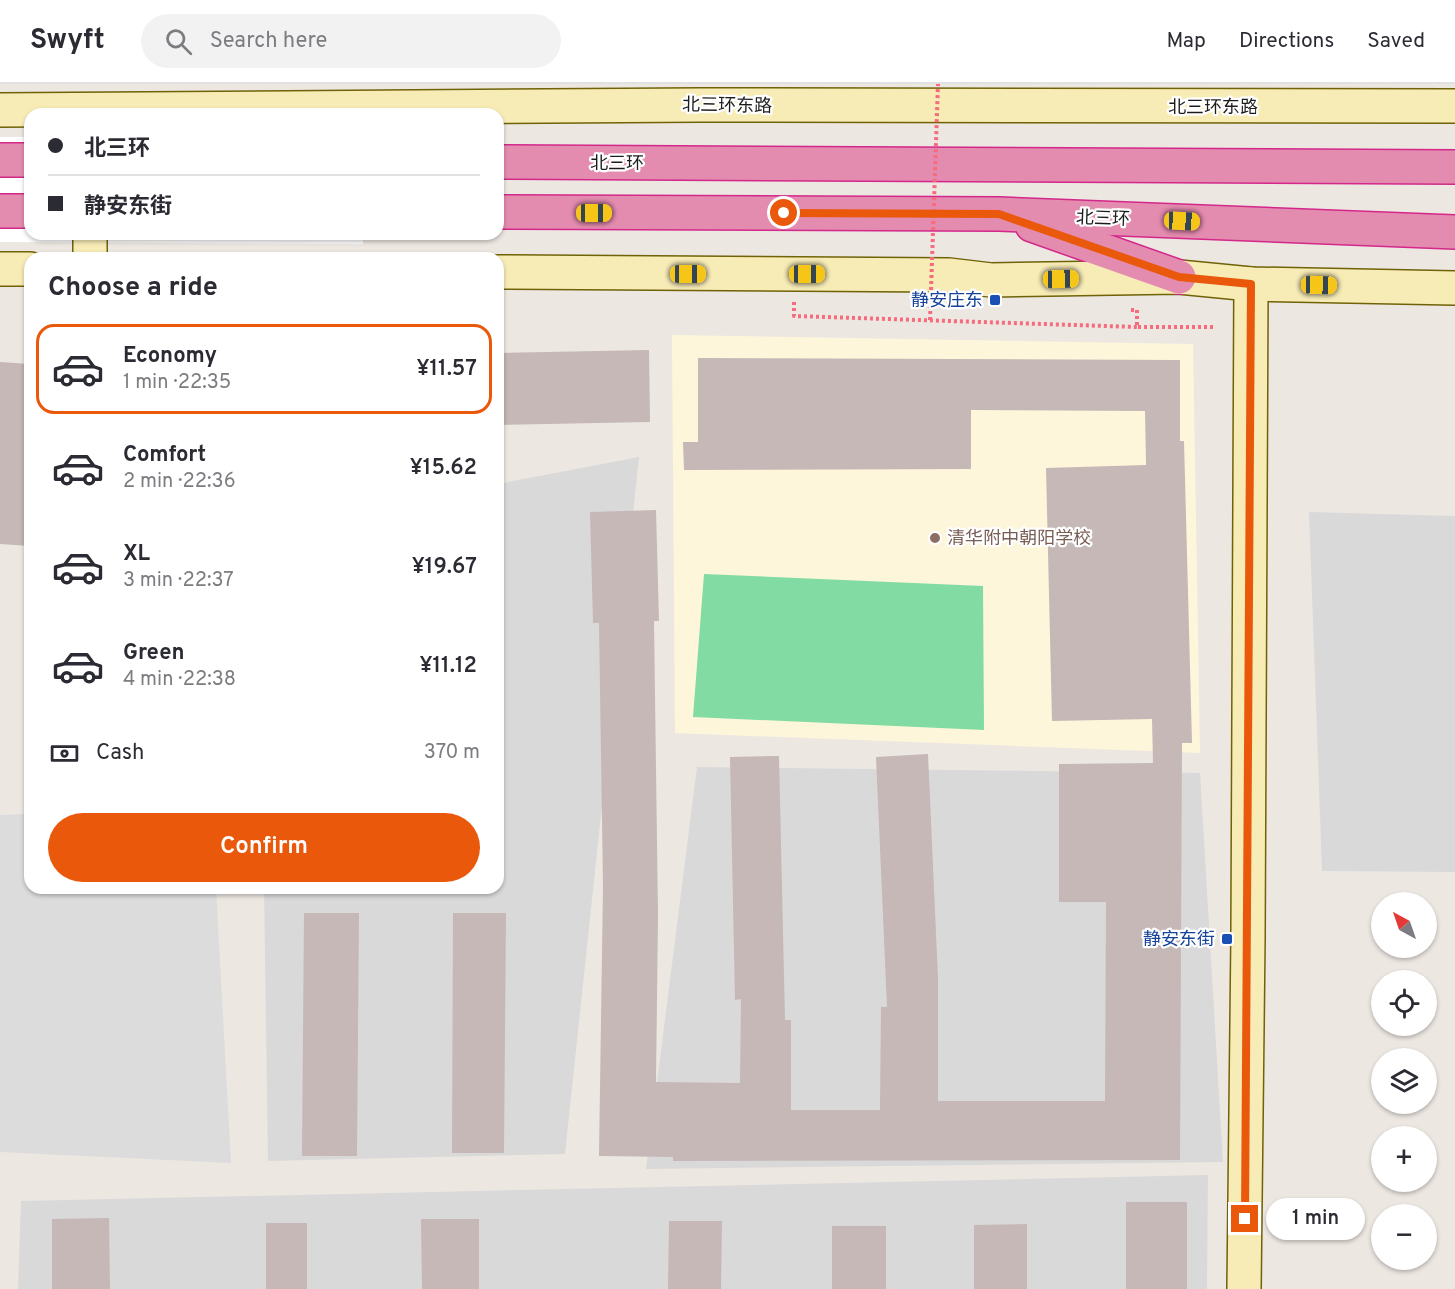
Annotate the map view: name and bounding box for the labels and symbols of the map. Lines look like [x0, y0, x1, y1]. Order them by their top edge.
street label: 北三环东路 [682, 94, 772, 119]
street label: 北三环东路 [1168, 97, 1258, 120]
street label: 北三环 [590, 153, 644, 176]
route start [770, 199, 797, 226]
car [576, 204, 612, 222]
street label: 北三环 [1076, 207, 1130, 232]
car [1164, 211, 1200, 231]
car [670, 265, 706, 283]
car [789, 265, 825, 283]
car [1043, 270, 1079, 288]
car [1301, 276, 1337, 294]
place label: 静安庄东 [911, 290, 983, 313]
marker: 静安庄东 [988, 293, 1002, 307]
place label: 清华附中朝阳学校 [947, 528, 1091, 551]
marker: 清华附中朝阳学校 [928, 531, 942, 545]
north arrow [1371, 892, 1437, 958]
place label: 静安东街 [1143, 929, 1215, 952]
marker: 静安东街 [1220, 932, 1234, 946]
callout: 1 min [1266, 1198, 1365, 1240]
route end [1231, 1205, 1258, 1232]

